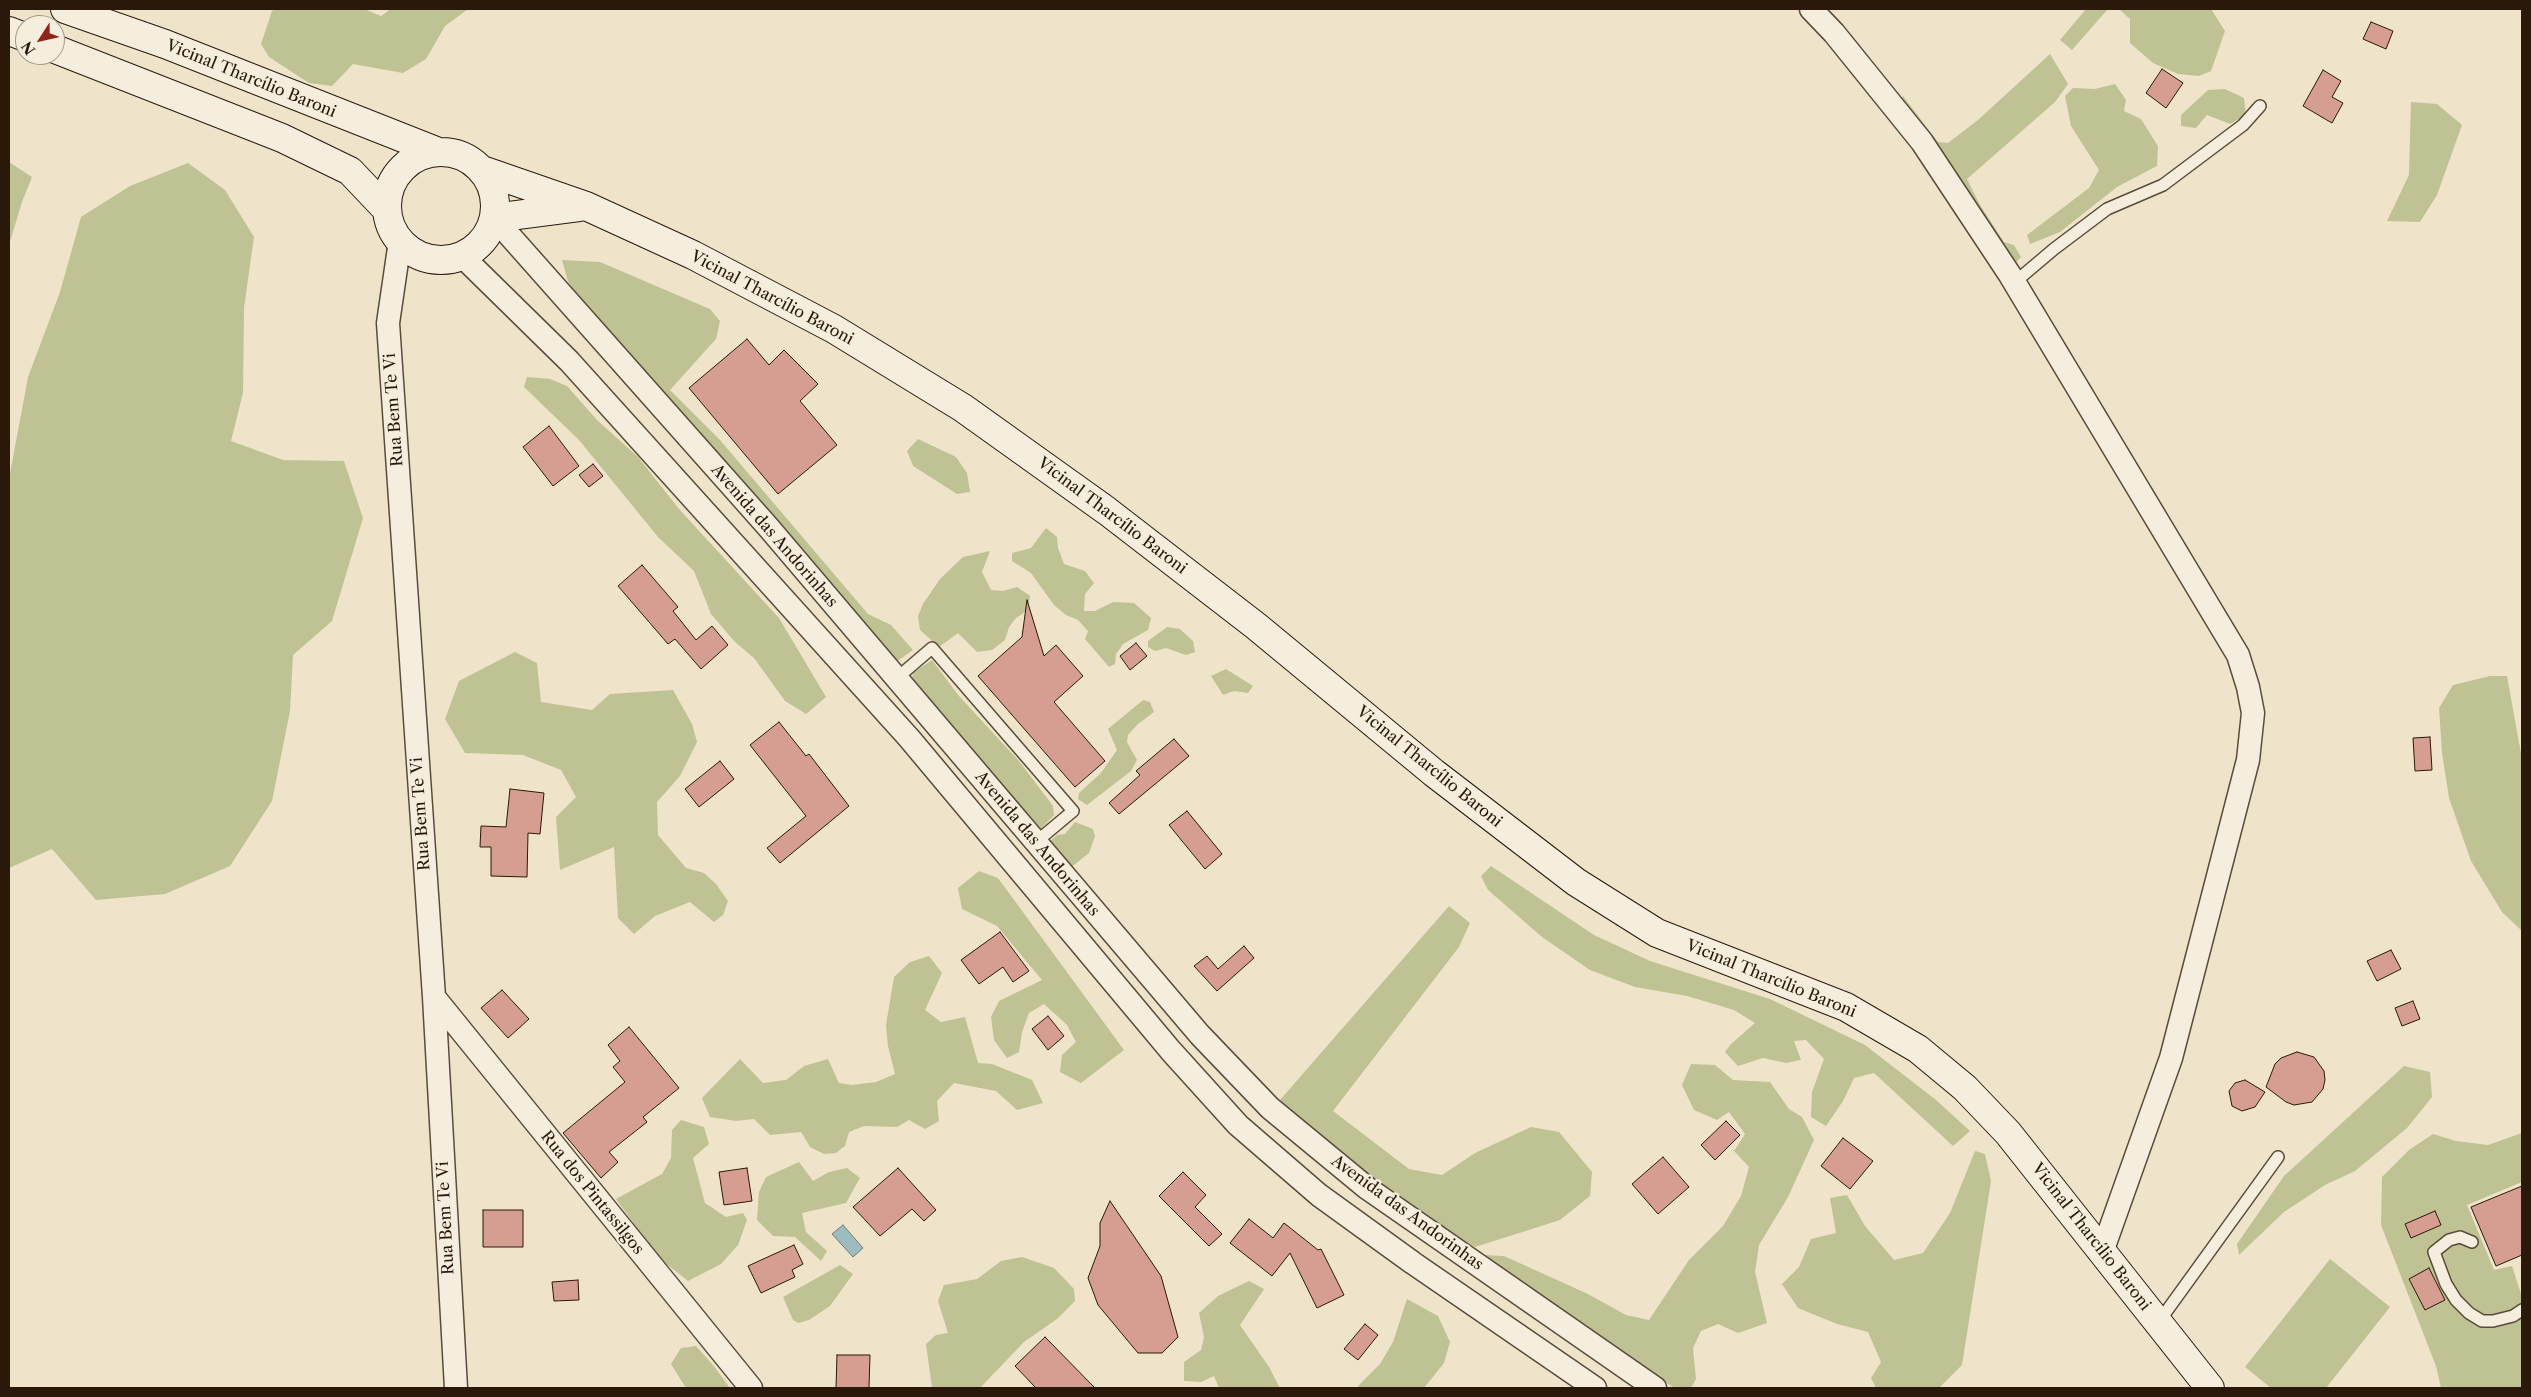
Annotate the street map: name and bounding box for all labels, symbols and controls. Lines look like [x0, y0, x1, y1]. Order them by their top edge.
north arrow [15, 15, 65, 65]
street label: Vicinal Tharcílio Baroni [163, 36, 339, 122]
text: N [18, 38, 39, 58]
street label: Vicinal Tharcílio Baroni [687, 247, 857, 349]
street label: Rua Bem Te Vi [380, 353, 408, 467]
street label: Vicinal Tharcílio Baroni [1034, 454, 1190, 578]
street label: Avenida das Andorinhas [707, 461, 841, 611]
street label: Vicinal Tharcílio Baroni [1352, 702, 1506, 832]
street label: Rua Bem Te Vi [407, 757, 435, 871]
street label: Avenida das Andorinhas [971, 768, 1103, 920]
street label: Vicinal Tharcílio Baroni [1683, 936, 1859, 1022]
street label: Rua dos Pintassilgos [536, 1127, 648, 1259]
street label: Avenida das Andorinhas [1327, 1151, 1487, 1275]
street label: Vicinal Tharcílio Baroni [2027, 1159, 2155, 1315]
street label: Rua Bem Te Vi [433, 1161, 459, 1275]

